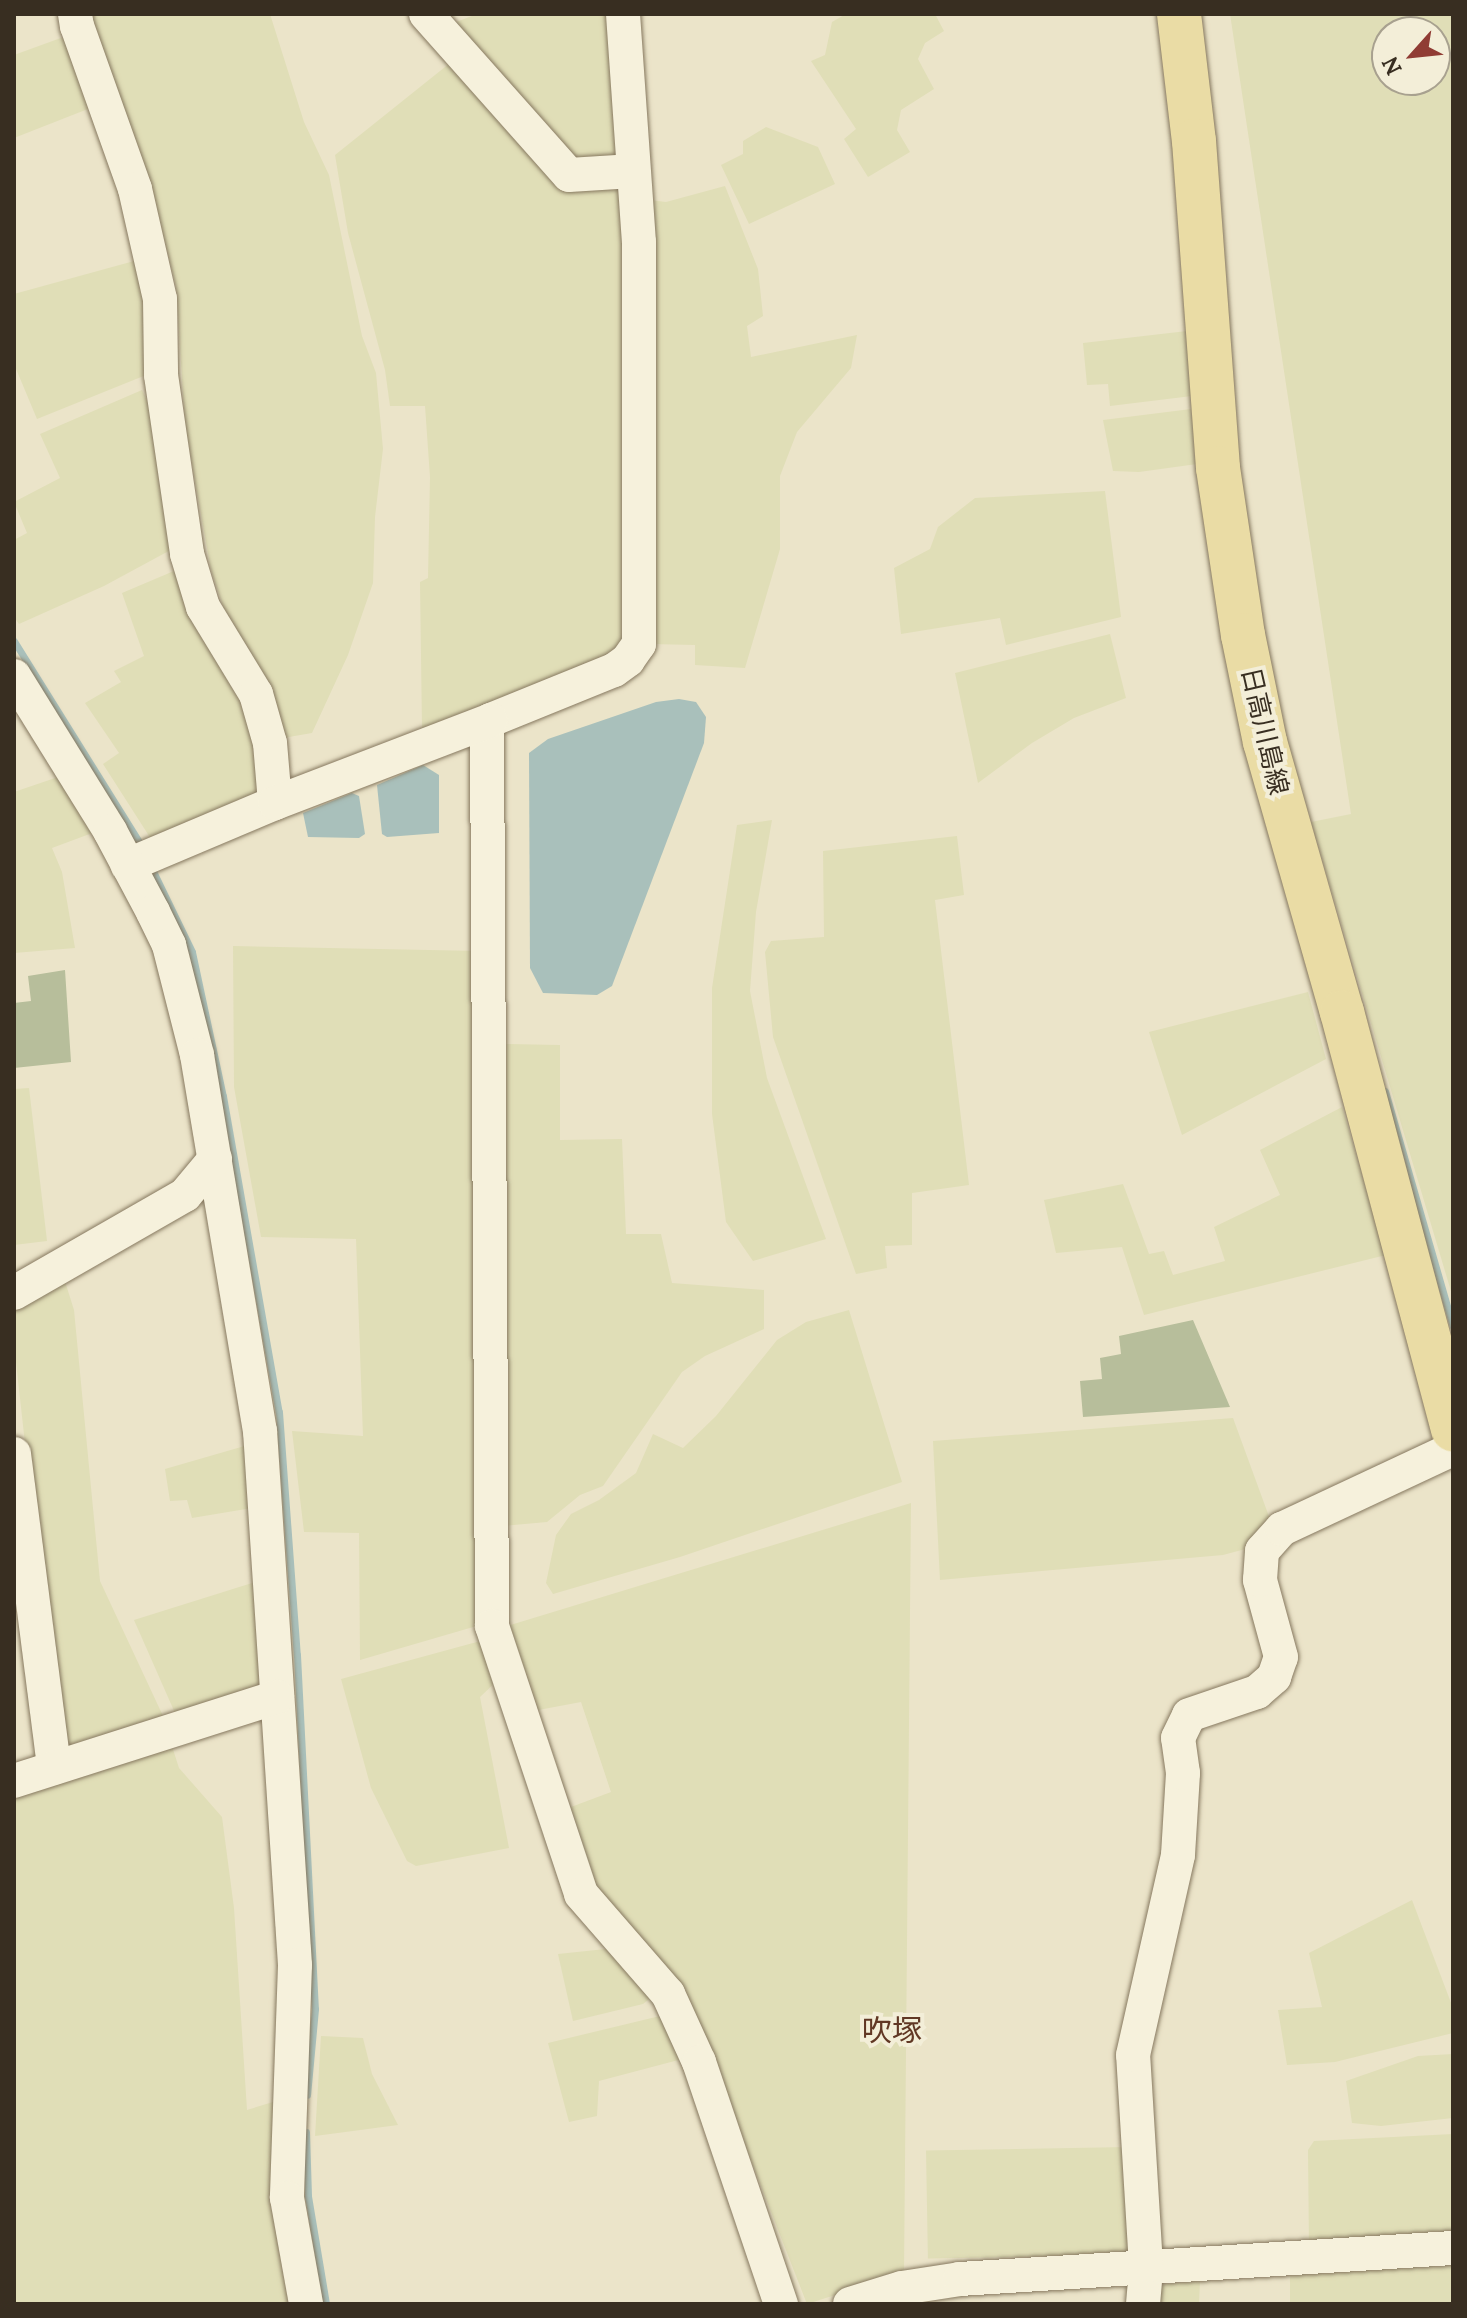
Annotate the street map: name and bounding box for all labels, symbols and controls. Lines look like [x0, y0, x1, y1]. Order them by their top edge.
north arrow [1371, 16, 1451, 96]
text: N [1375, 52, 1408, 80]
street label: 日高川島線 [1235, 664, 1295, 798]
district label: 吹塚 [862, 2012, 922, 2048]

